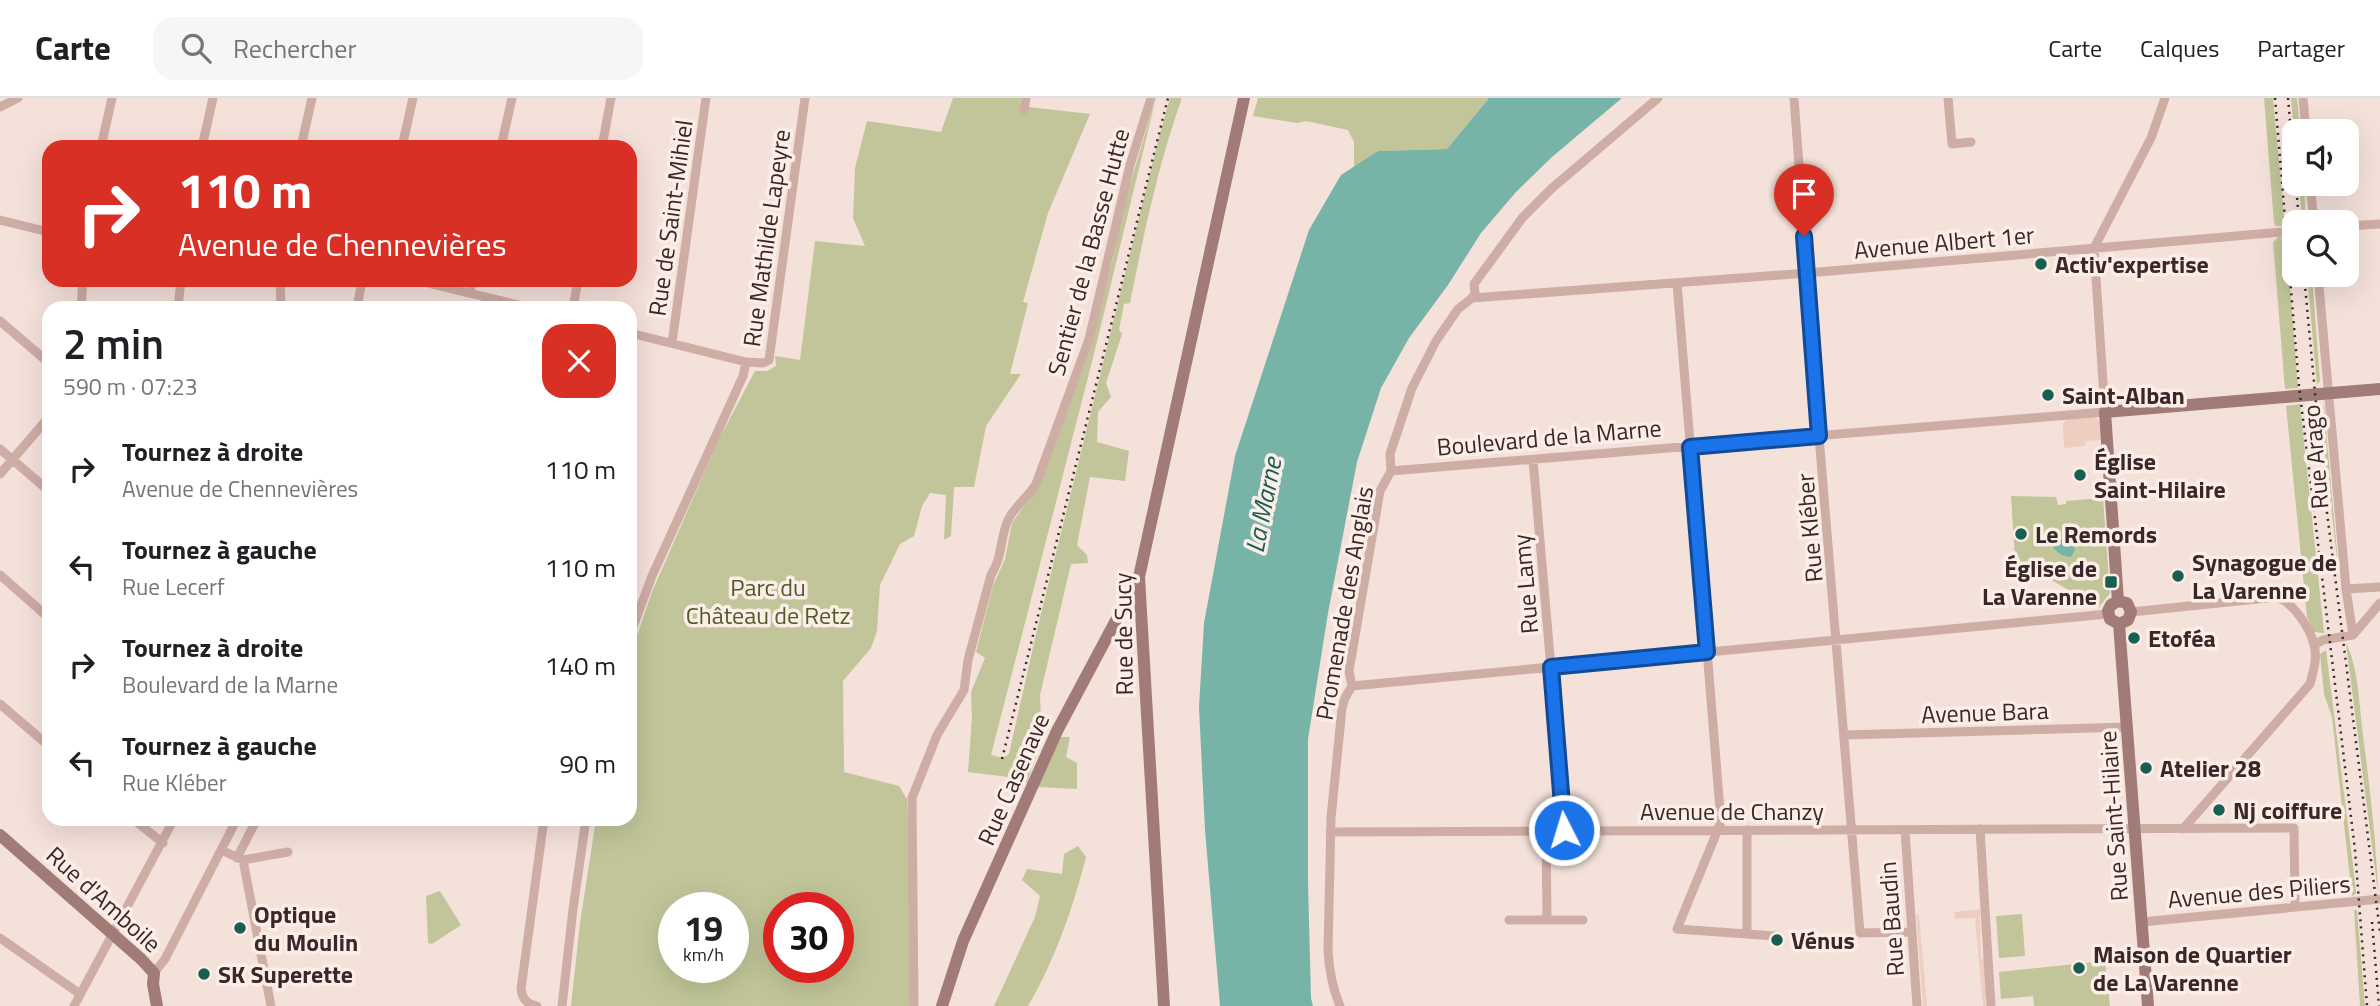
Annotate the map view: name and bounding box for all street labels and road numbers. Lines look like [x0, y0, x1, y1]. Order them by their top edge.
street label: Rue de Saint-Mihiel [638, 118, 702, 318]
street label: Sentier de la Basse Hutte [1038, 124, 1138, 380]
street label: Rue Mathilde Lapeyre [733, 127, 799, 349]
street label: Avenue Albert 1er [1852, 216, 2036, 268]
street label: Rue Arago [2293, 403, 2337, 511]
street label: Boulevard de la Marne [1435, 409, 1663, 465]
street label: Rue Kléber [1786, 472, 1832, 584]
street label: Promenade des Anglais [1306, 483, 1382, 723]
street label: Rue Lamy [1503, 532, 1547, 635]
street label: Rue de Sucy [1104, 572, 1142, 696]
street label: Avenue Bara [1921, 692, 2049, 732]
street label: Rue Casenave [968, 707, 1058, 851]
street label: Rue Saint-Hilaire [2089, 730, 2137, 902]
street label: Avenue de Chanzy [1640, 793, 1824, 829]
street label: Rue d'Amboile [38, 837, 170, 961]
street label: Rue Baudin [1869, 860, 1913, 978]
street label: Avenue des Piliers [2166, 865, 2352, 917]

